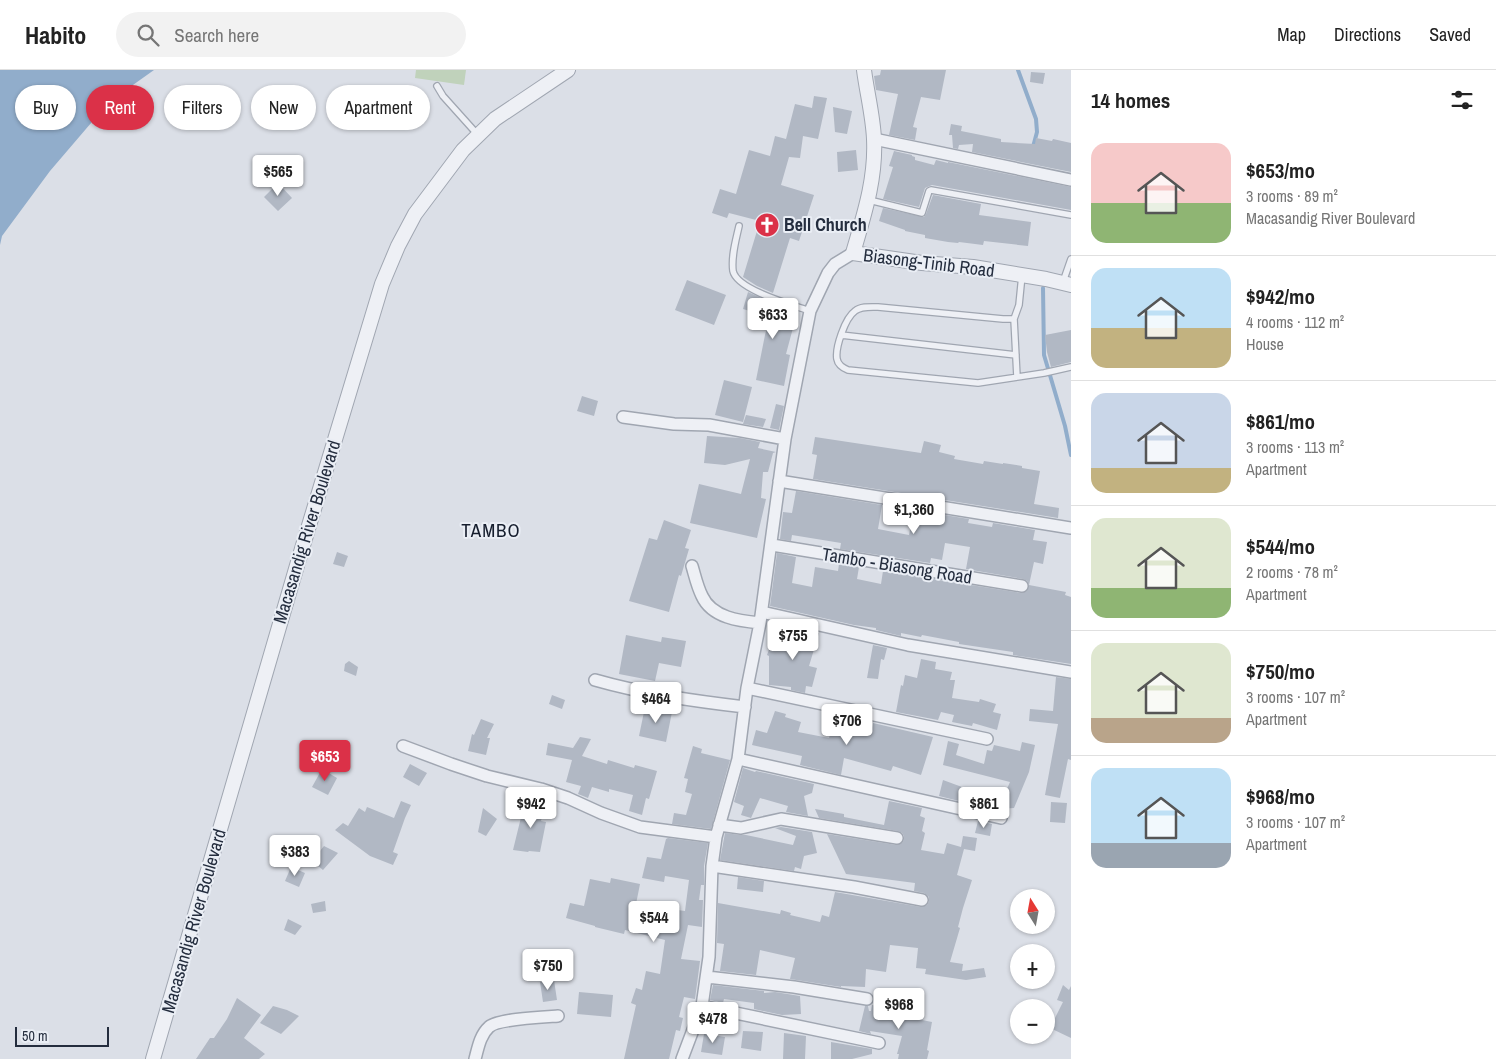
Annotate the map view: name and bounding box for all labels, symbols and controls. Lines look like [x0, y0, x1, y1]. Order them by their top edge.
search box [116, 12, 466, 57]
text: Habito [25, 19, 86, 51]
icon: search [134, 21, 162, 49]
text: Search here [174, 22, 259, 48]
text: Map [1277, 22, 1306, 47]
text: Directions [1334, 22, 1401, 47]
text: Saved [1429, 22, 1471, 47]
chip: Buy [15, 85, 76, 130]
chip: Rent [86, 85, 154, 130]
chip: Filters [164, 85, 241, 130]
chip: New [251, 85, 316, 130]
chip: Apartment [326, 85, 430, 130]
text: 14 homes [1091, 86, 1170, 115]
icon: filters [1448, 86, 1476, 114]
pin: $565 [248, 154, 308, 197]
text: $653/mo [1246, 156, 1315, 185]
text: $565 [263, 160, 293, 182]
icon: home [1131, 163, 1191, 223]
text: 3 rooms · 89 m² [1246, 185, 1338, 207]
text: Macasandig River Boulevard [1246, 207, 1415, 229]
church icon: Bell Church [754, 212, 780, 238]
place label: Bell Church [784, 212, 867, 237]
street label: Biasong-Tinib Road [862, 242, 996, 283]
text: $942/mo [1246, 282, 1315, 311]
icon: home [1131, 288, 1191, 348]
pin: $633 [743, 298, 803, 340]
text: $633 [758, 303, 788, 325]
text: 4 rooms · 112 m² [1246, 311, 1344, 333]
text: House [1246, 333, 1284, 355]
text: $861/mo [1246, 407, 1315, 436]
icon: home [1131, 413, 1191, 473]
text: 3 rooms · 113 m² [1246, 436, 1344, 458]
street label: Macasandig River Boulevard [267, 437, 346, 627]
text: Apartment [1246, 458, 1307, 480]
pin: $1,360 [873, 492, 955, 535]
text: $1,360 [894, 498, 934, 520]
district label: TAMBO [461, 517, 521, 543]
text: $544/mo [1246, 532, 1315, 561]
icon: home [1131, 538, 1191, 598]
street label: Tambo - Biasong Road [820, 541, 974, 590]
text: 2 rooms · 78 m² [1246, 561, 1338, 583]
text: Apartment [1246, 583, 1307, 605]
pin: $755 [763, 618, 823, 661]
text: $755 [778, 624, 808, 646]
text: $750/mo [1246, 657, 1315, 686]
icon: home [1131, 663, 1191, 723]
pin: $464 [626, 682, 686, 724]
text: 3 rooms · 107 m² [1246, 686, 1345, 708]
text: $464 [641, 687, 671, 709]
pin: $706 [817, 704, 877, 746]
text: Apartment [1246, 708, 1307, 730]
text: $706 [832, 709, 862, 731]
pin: $653 [295, 740, 355, 782]
text: $653 [310, 745, 340, 767]
text: $968/mo [1246, 782, 1315, 811]
pin: $942 [501, 786, 561, 829]
pin: $861 [954, 786, 1014, 829]
icon: home [1131, 788, 1191, 848]
text: $942 [516, 792, 546, 814]
text: $861 [969, 792, 999, 814]
text: 3 rooms · 107 m² [1246, 811, 1345, 833]
street label: Macasandig River Boulevard [155, 826, 232, 1016]
text: Apartment [1246, 833, 1307, 855]
pin: $383 [265, 834, 325, 877]
text: $383 [280, 840, 310, 862]
north arrow [1010, 889, 1055, 934]
map controls [1010, 889, 1055, 1044]
pin: $544 [624, 900, 684, 943]
text: $544 [639, 906, 669, 928]
button: + [1010, 944, 1055, 989]
pin: $750 [518, 948, 578, 991]
text: $750 [533, 954, 563, 976]
pin: $968 [869, 988, 929, 1030]
text: $968 [884, 993, 914, 1015]
button: − [1010, 999, 1055, 1044]
pin: $478 [683, 1002, 743, 1044]
text: $478 [698, 1007, 728, 1029]
scale bar [15, 1024, 109, 1047]
text: 50 m [22, 1027, 48, 1045]

